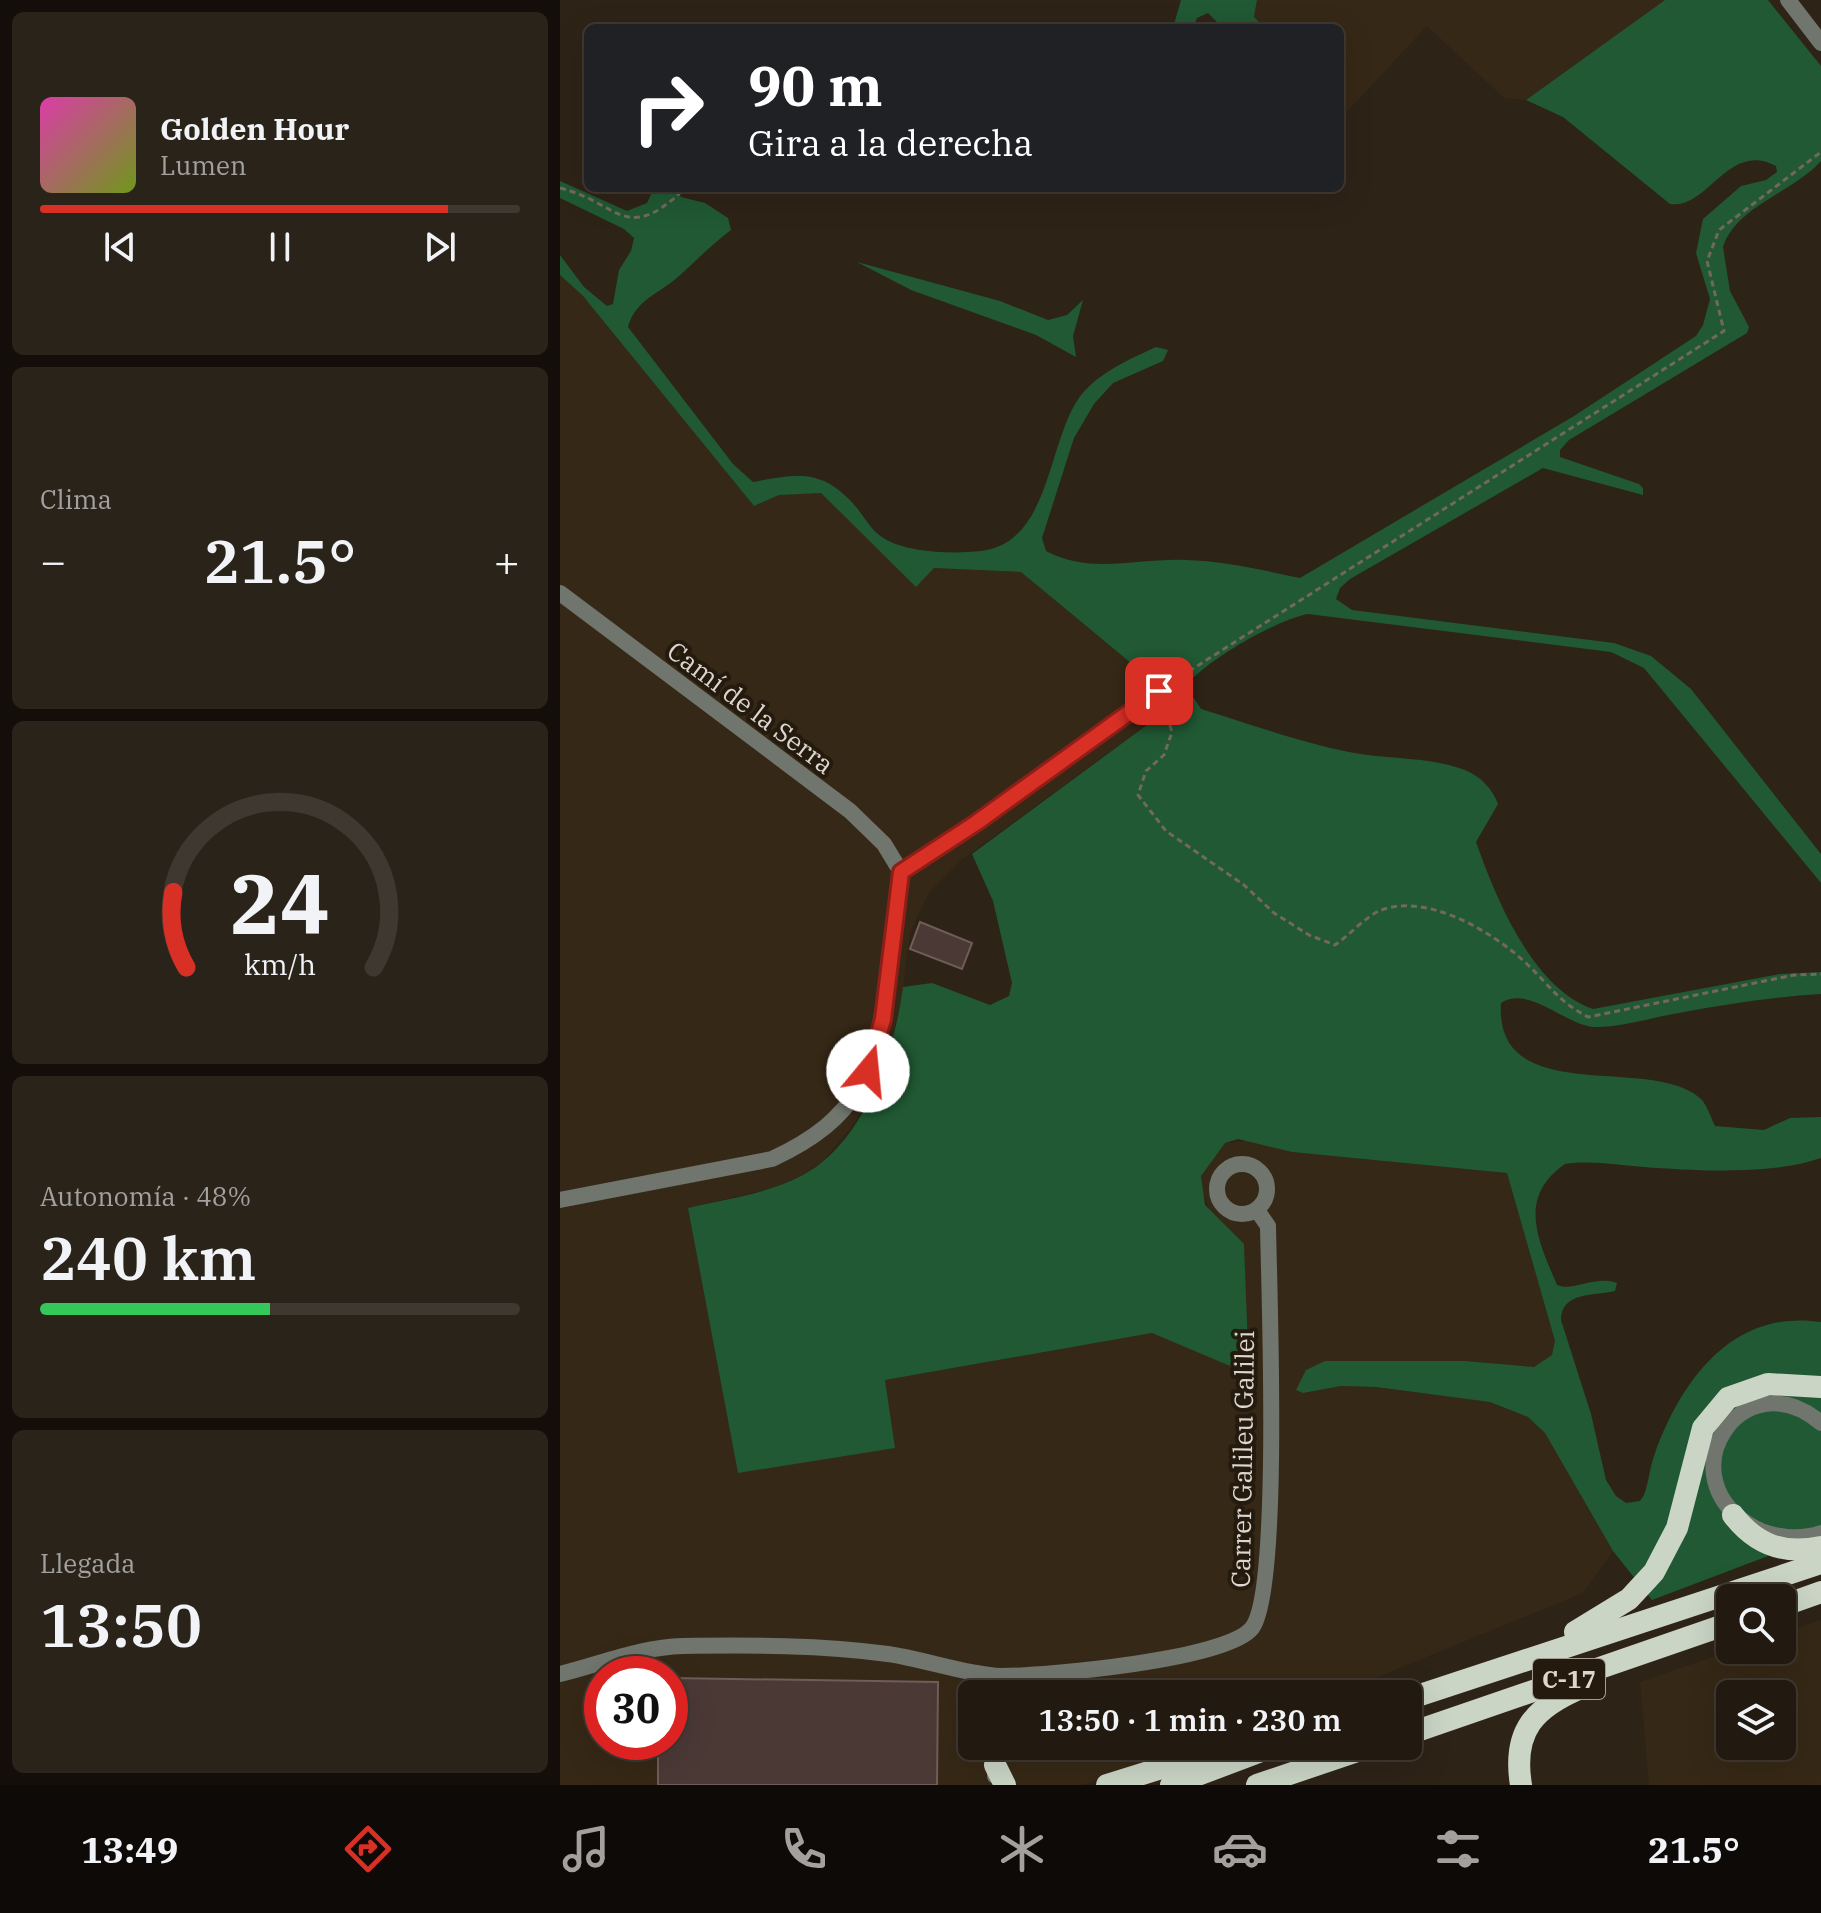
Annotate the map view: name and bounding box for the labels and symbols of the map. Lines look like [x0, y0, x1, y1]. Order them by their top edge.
street label: Camí de la Serra [661, 633, 841, 781]
pin [1125, 657, 1193, 725]
position arrow [826, 1029, 910, 1113]
street label: Carrer Galileu Galilei [1223, 1330, 1261, 1588]
speed limit sign: 30 [584, 1656, 688, 1760]
road number: C-17 [1533, 1659, 1605, 1699]

